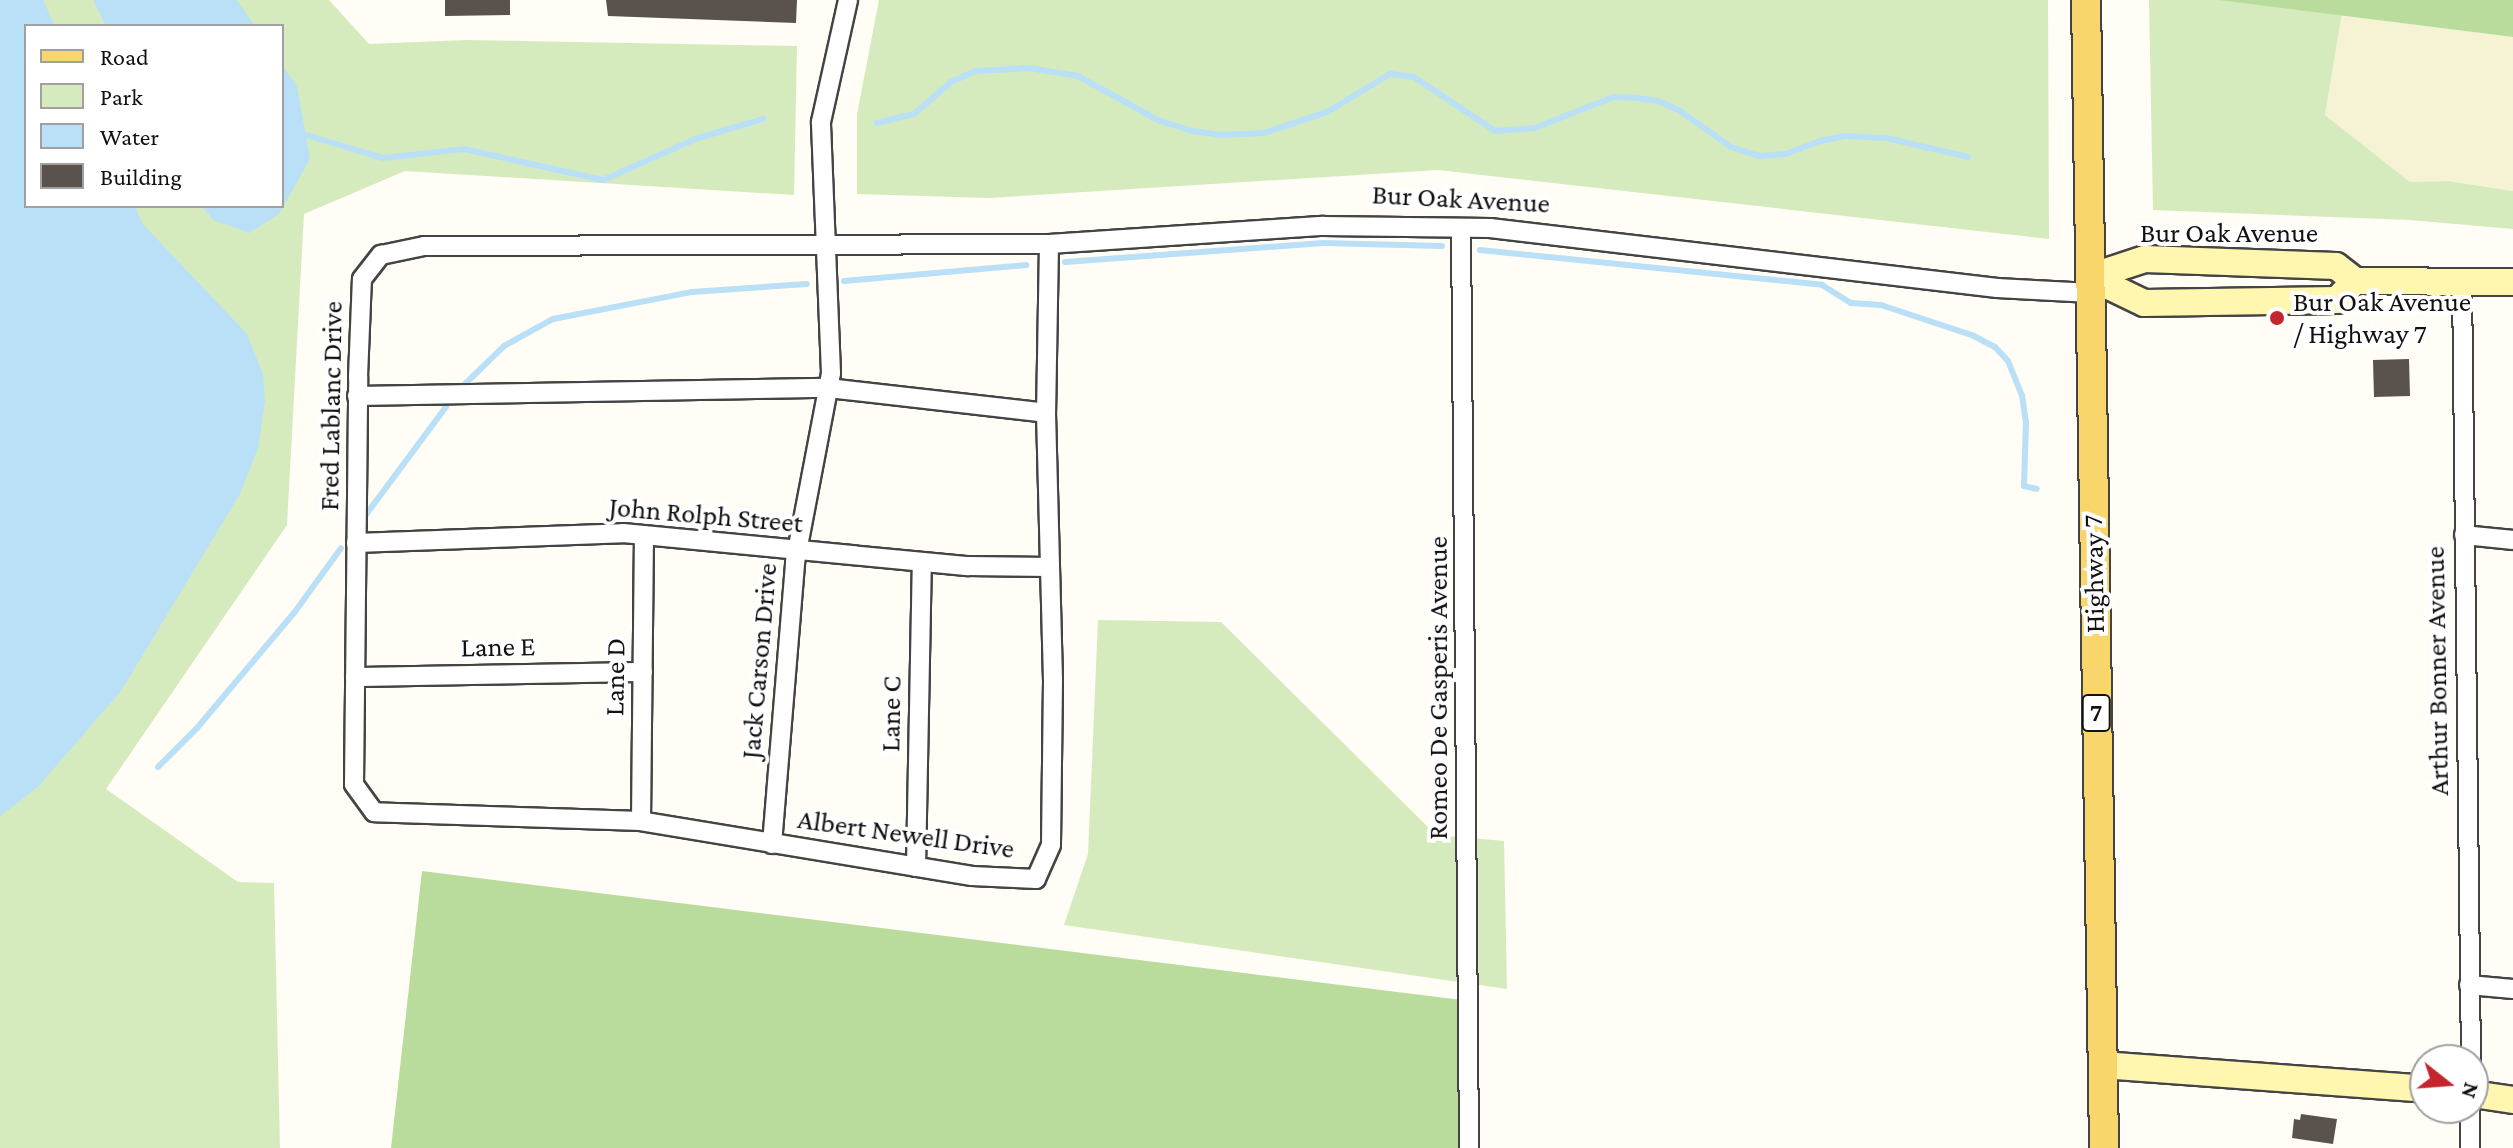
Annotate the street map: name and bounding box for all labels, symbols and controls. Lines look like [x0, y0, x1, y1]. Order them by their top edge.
legend [24, 24, 284, 208]
text: Road [100, 43, 149, 70]
text: Park [100, 83, 143, 110]
text: Water [100, 123, 159, 150]
text: Building [100, 163, 182, 190]
street label: Bur Oak Avenue [1371, 178, 1551, 220]
street label: Bur Oak Avenue [2140, 216, 2318, 250]
place label: Bur Oak Avenue / Highway 7 [2293, 285, 2471, 351]
street label: Fred Lablanc Drive [312, 301, 350, 511]
marker: Bur Oak Avenue / Highway 7 [2268, 309, 2286, 327]
street label: John Rolph Street [608, 490, 804, 540]
street label: Highway 7 [2076, 514, 2112, 634]
street label: Romeo De Gasperis Avenue [1421, 536, 1455, 840]
street label: Arthur Bonner Avenue [2418, 546, 2456, 796]
street label: Jack Carson Drive [734, 562, 784, 760]
street label: Lane E [460, 630, 536, 664]
street label: Lane D [598, 638, 632, 716]
street label: Lane C [874, 676, 908, 752]
road number: 7 [2080, 691, 2112, 735]
street label: Albert Newell Drive [796, 802, 1016, 866]
north arrow [2409, 1044, 2489, 1124]
text: N [2456, 1080, 2485, 1101]

